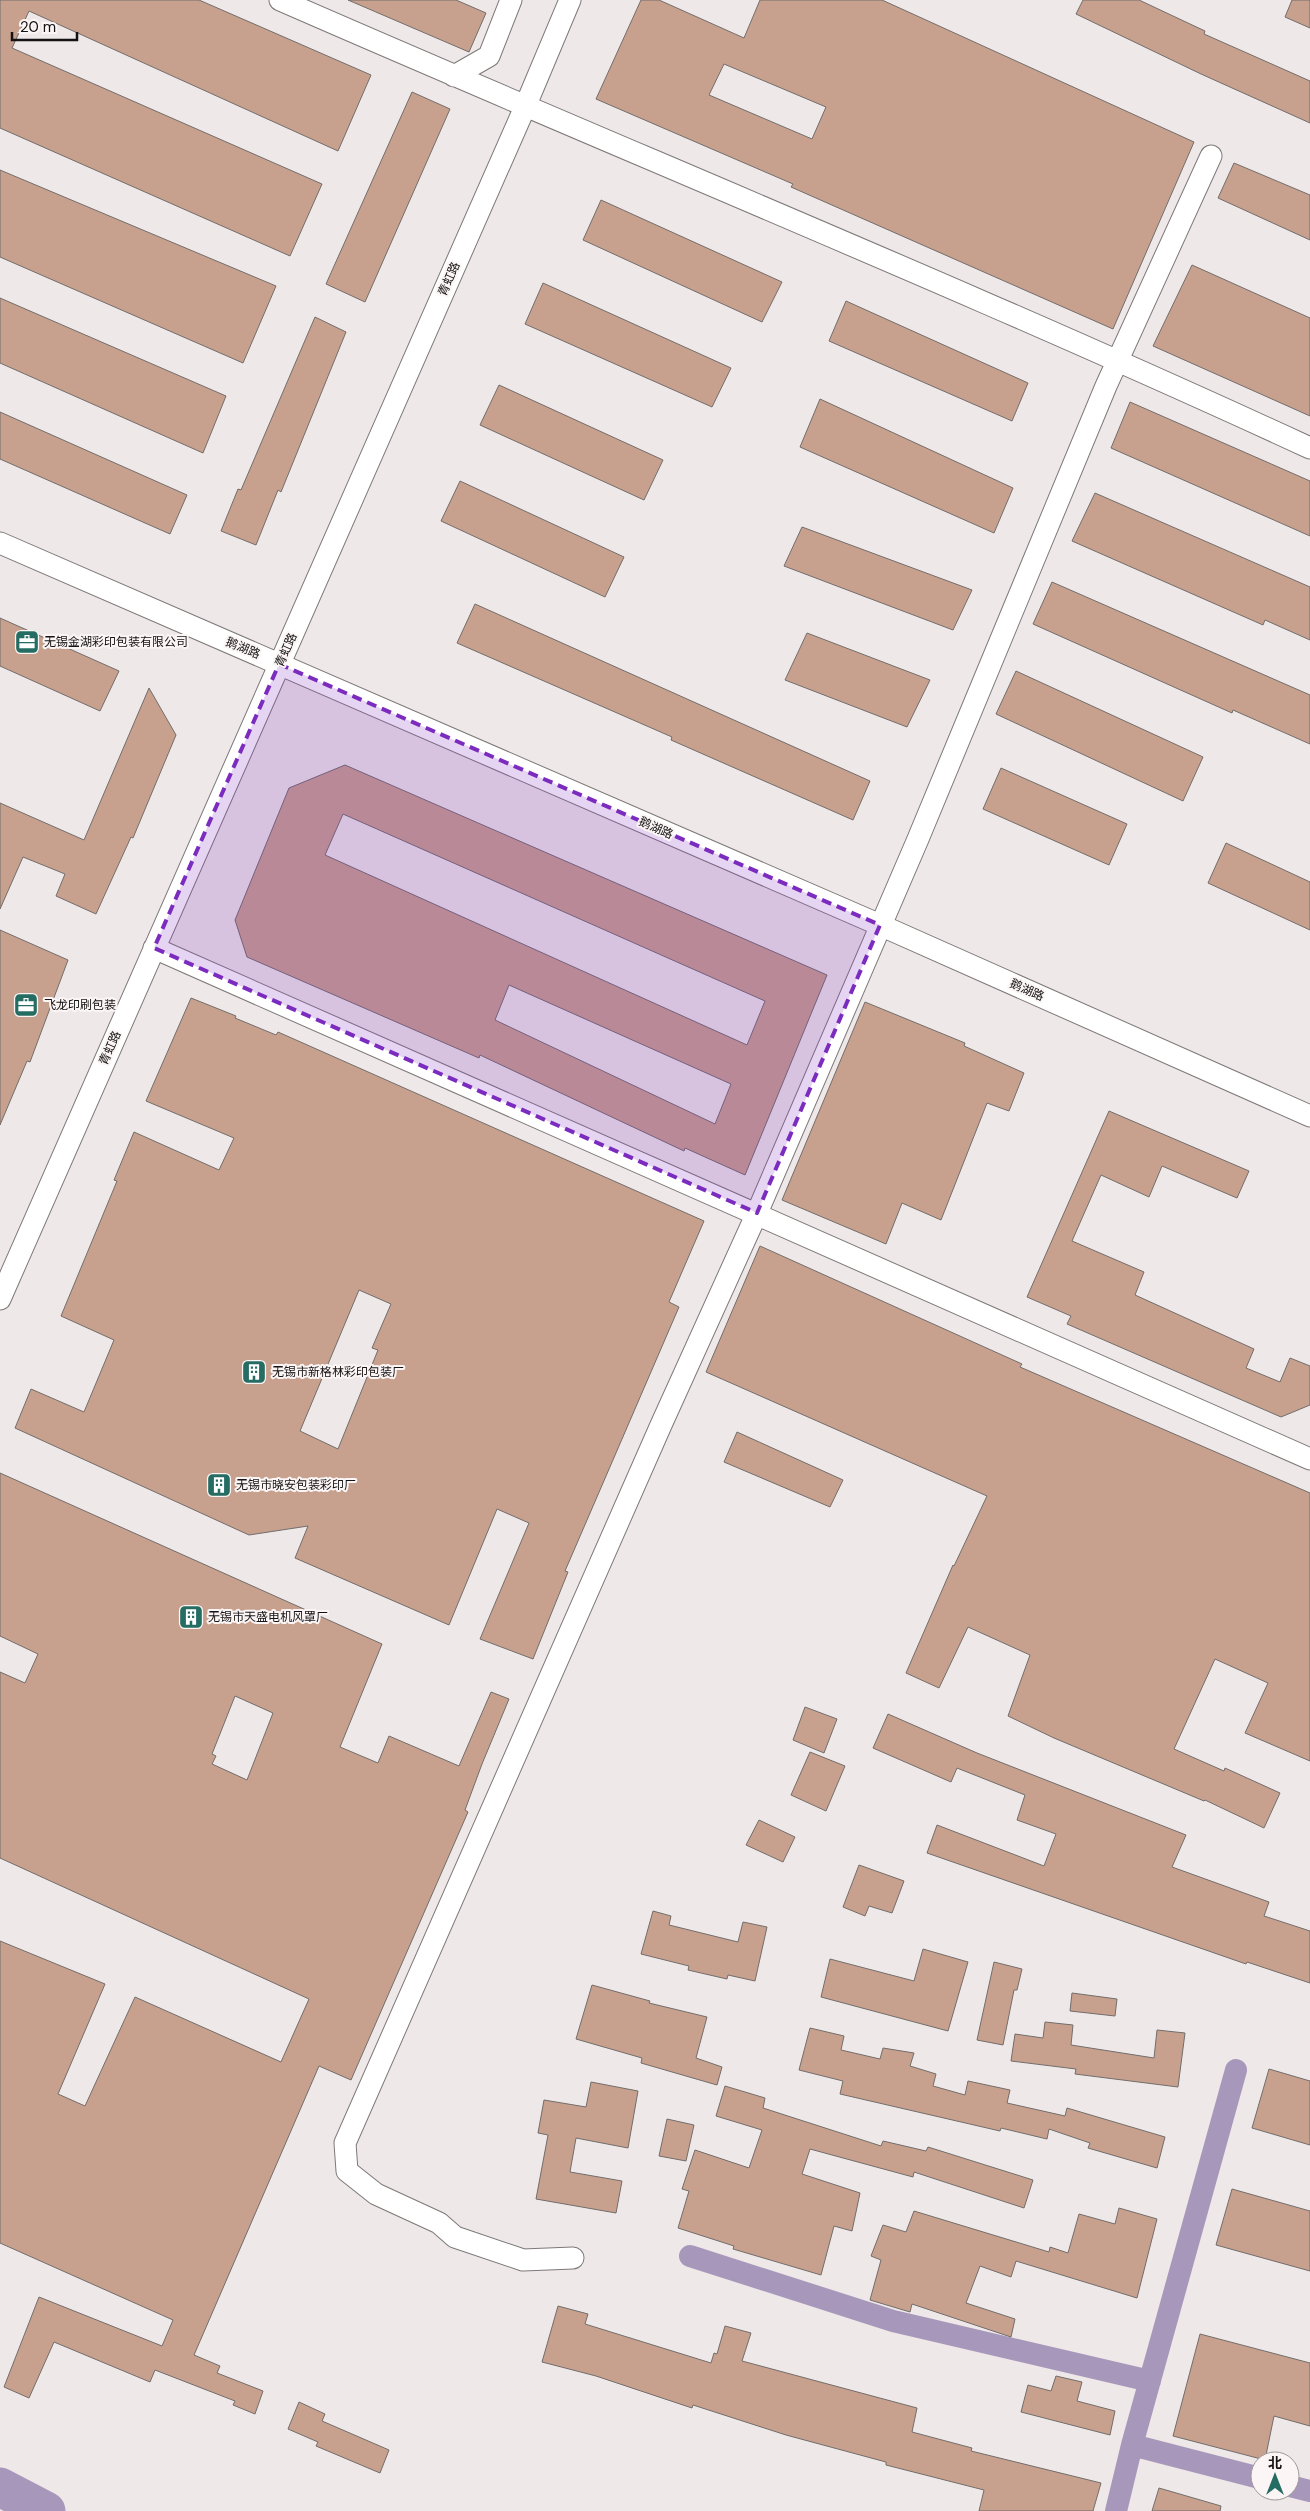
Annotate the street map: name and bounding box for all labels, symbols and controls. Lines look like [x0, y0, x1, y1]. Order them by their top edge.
scale bar [12, 10, 78, 42]
text: 20 m [20, 17, 56, 37]
street label: 青虹路 [434, 259, 464, 299]
office icon: 无锡金湖彩印包装有限公司 [14, 629, 40, 655]
street label: 青虹路 [271, 630, 301, 670]
place label: 无锡金湖彩印包装有限公司 [44, 634, 188, 650]
street label: 鹅湖路 [223, 634, 263, 662]
street label: 鹅湖路 [636, 813, 676, 843]
street label: 鹅湖路 [1007, 975, 1047, 1005]
office icon: 飞龙印刷包装 [13, 992, 39, 1018]
place label: 飞龙印刷包装 [44, 997, 116, 1013]
street label: 青虹路 [95, 1028, 125, 1068]
building icon: 无锡市新格林彩印包装厂 [241, 1359, 267, 1385]
place label: 无锡市新格林彩印包装厂 [272, 1364, 404, 1380]
building icon: 无锡市晓安包装彩印厂 [206, 1472, 232, 1498]
place label: 无锡市晓安包装彩印厂 [236, 1477, 356, 1493]
building icon: 无锡市天盛电机风罩厂 [178, 1604, 204, 1630]
place label: 无锡市天盛电机风罩厂 [208, 1609, 328, 1625]
north arrow [1250, 2451, 1300, 2501]
text: 北 [1268, 2454, 1282, 2472]

